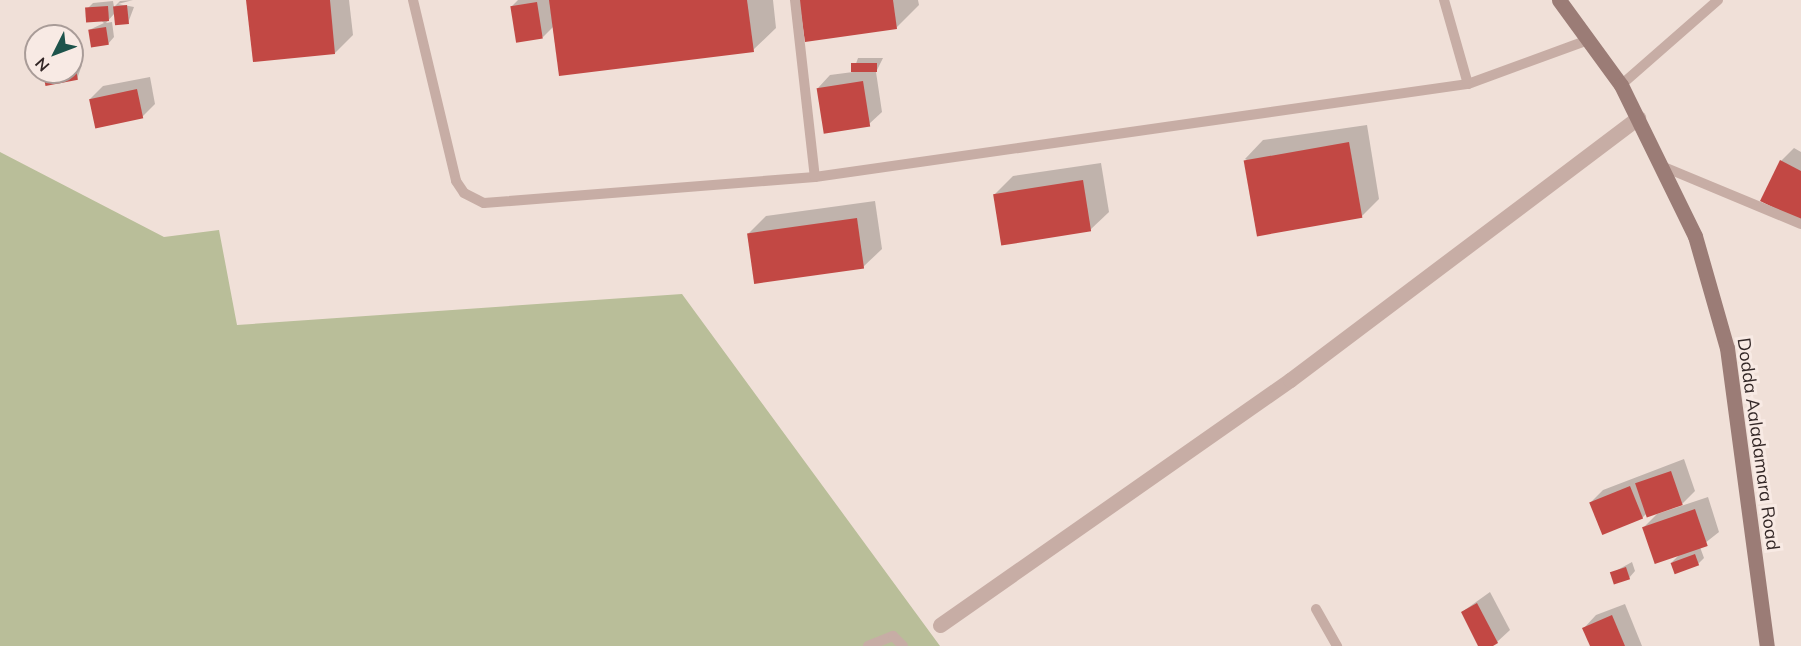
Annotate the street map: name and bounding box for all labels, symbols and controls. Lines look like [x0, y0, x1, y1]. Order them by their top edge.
north arrow [24, 24, 84, 84]
text: N [31, 54, 54, 76]
street label: Dodda Aaladamara Road [1732, 336, 1784, 552]

